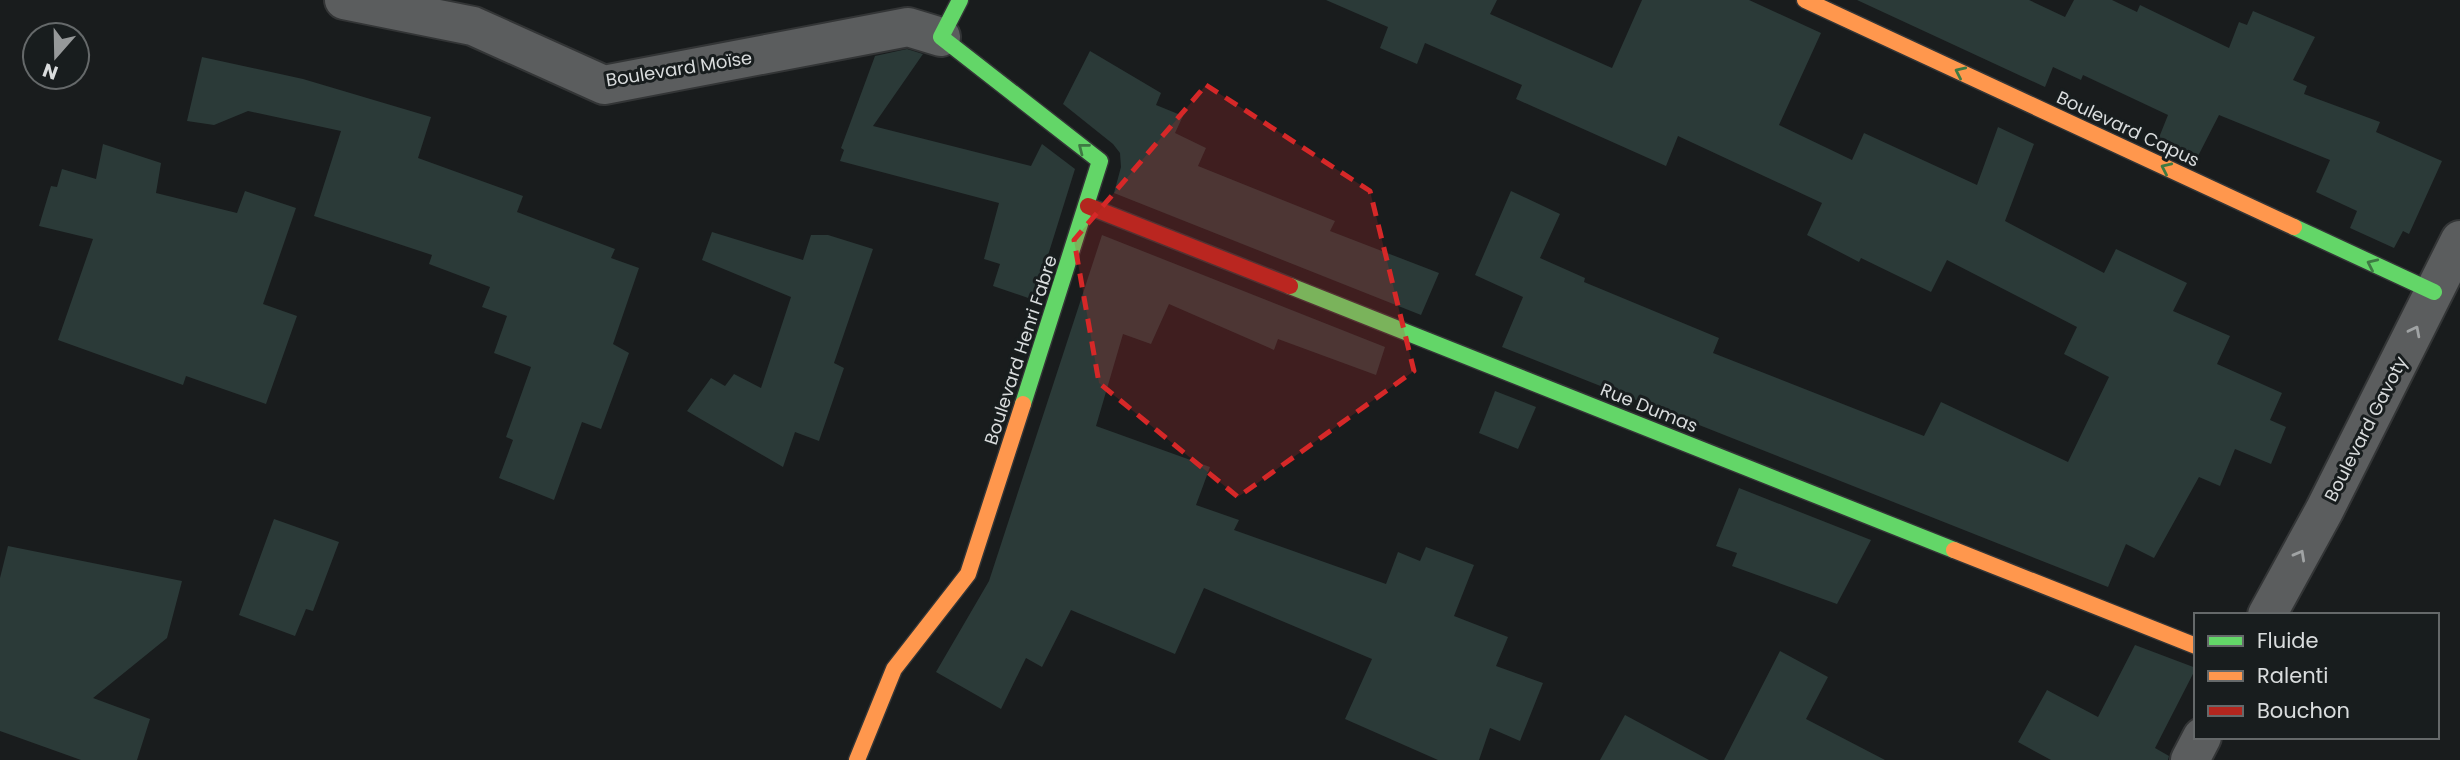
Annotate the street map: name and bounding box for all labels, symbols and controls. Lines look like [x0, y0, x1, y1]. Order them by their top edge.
north arrow [21, 21, 91, 91]
street label: Boulevard Moïse [604, 45, 754, 92]
text: N [39, 56, 62, 87]
one-way arrow [1955, 66, 1967, 80]
street label: Boulevard Capus [2053, 85, 2204, 173]
one-way arrow [1078, 143, 1090, 156]
one-way arrow [2161, 162, 2173, 176]
street label: Boulevard Henri Fabre [978, 252, 1063, 448]
one-way arrow [2367, 258, 2379, 272]
one-way arrow [2406, 326, 2420, 338]
street label: Boulevard Gavoty [2318, 352, 2413, 506]
street label: Rue Dumas [1597, 377, 1702, 438]
one-way arrow [2292, 550, 2305, 562]
legend [2194, 613, 2439, 739]
text: Fluide [2257, 626, 2319, 655]
text: Ralenti [2257, 661, 2328, 690]
text: Bouchon [2257, 696, 2350, 725]

